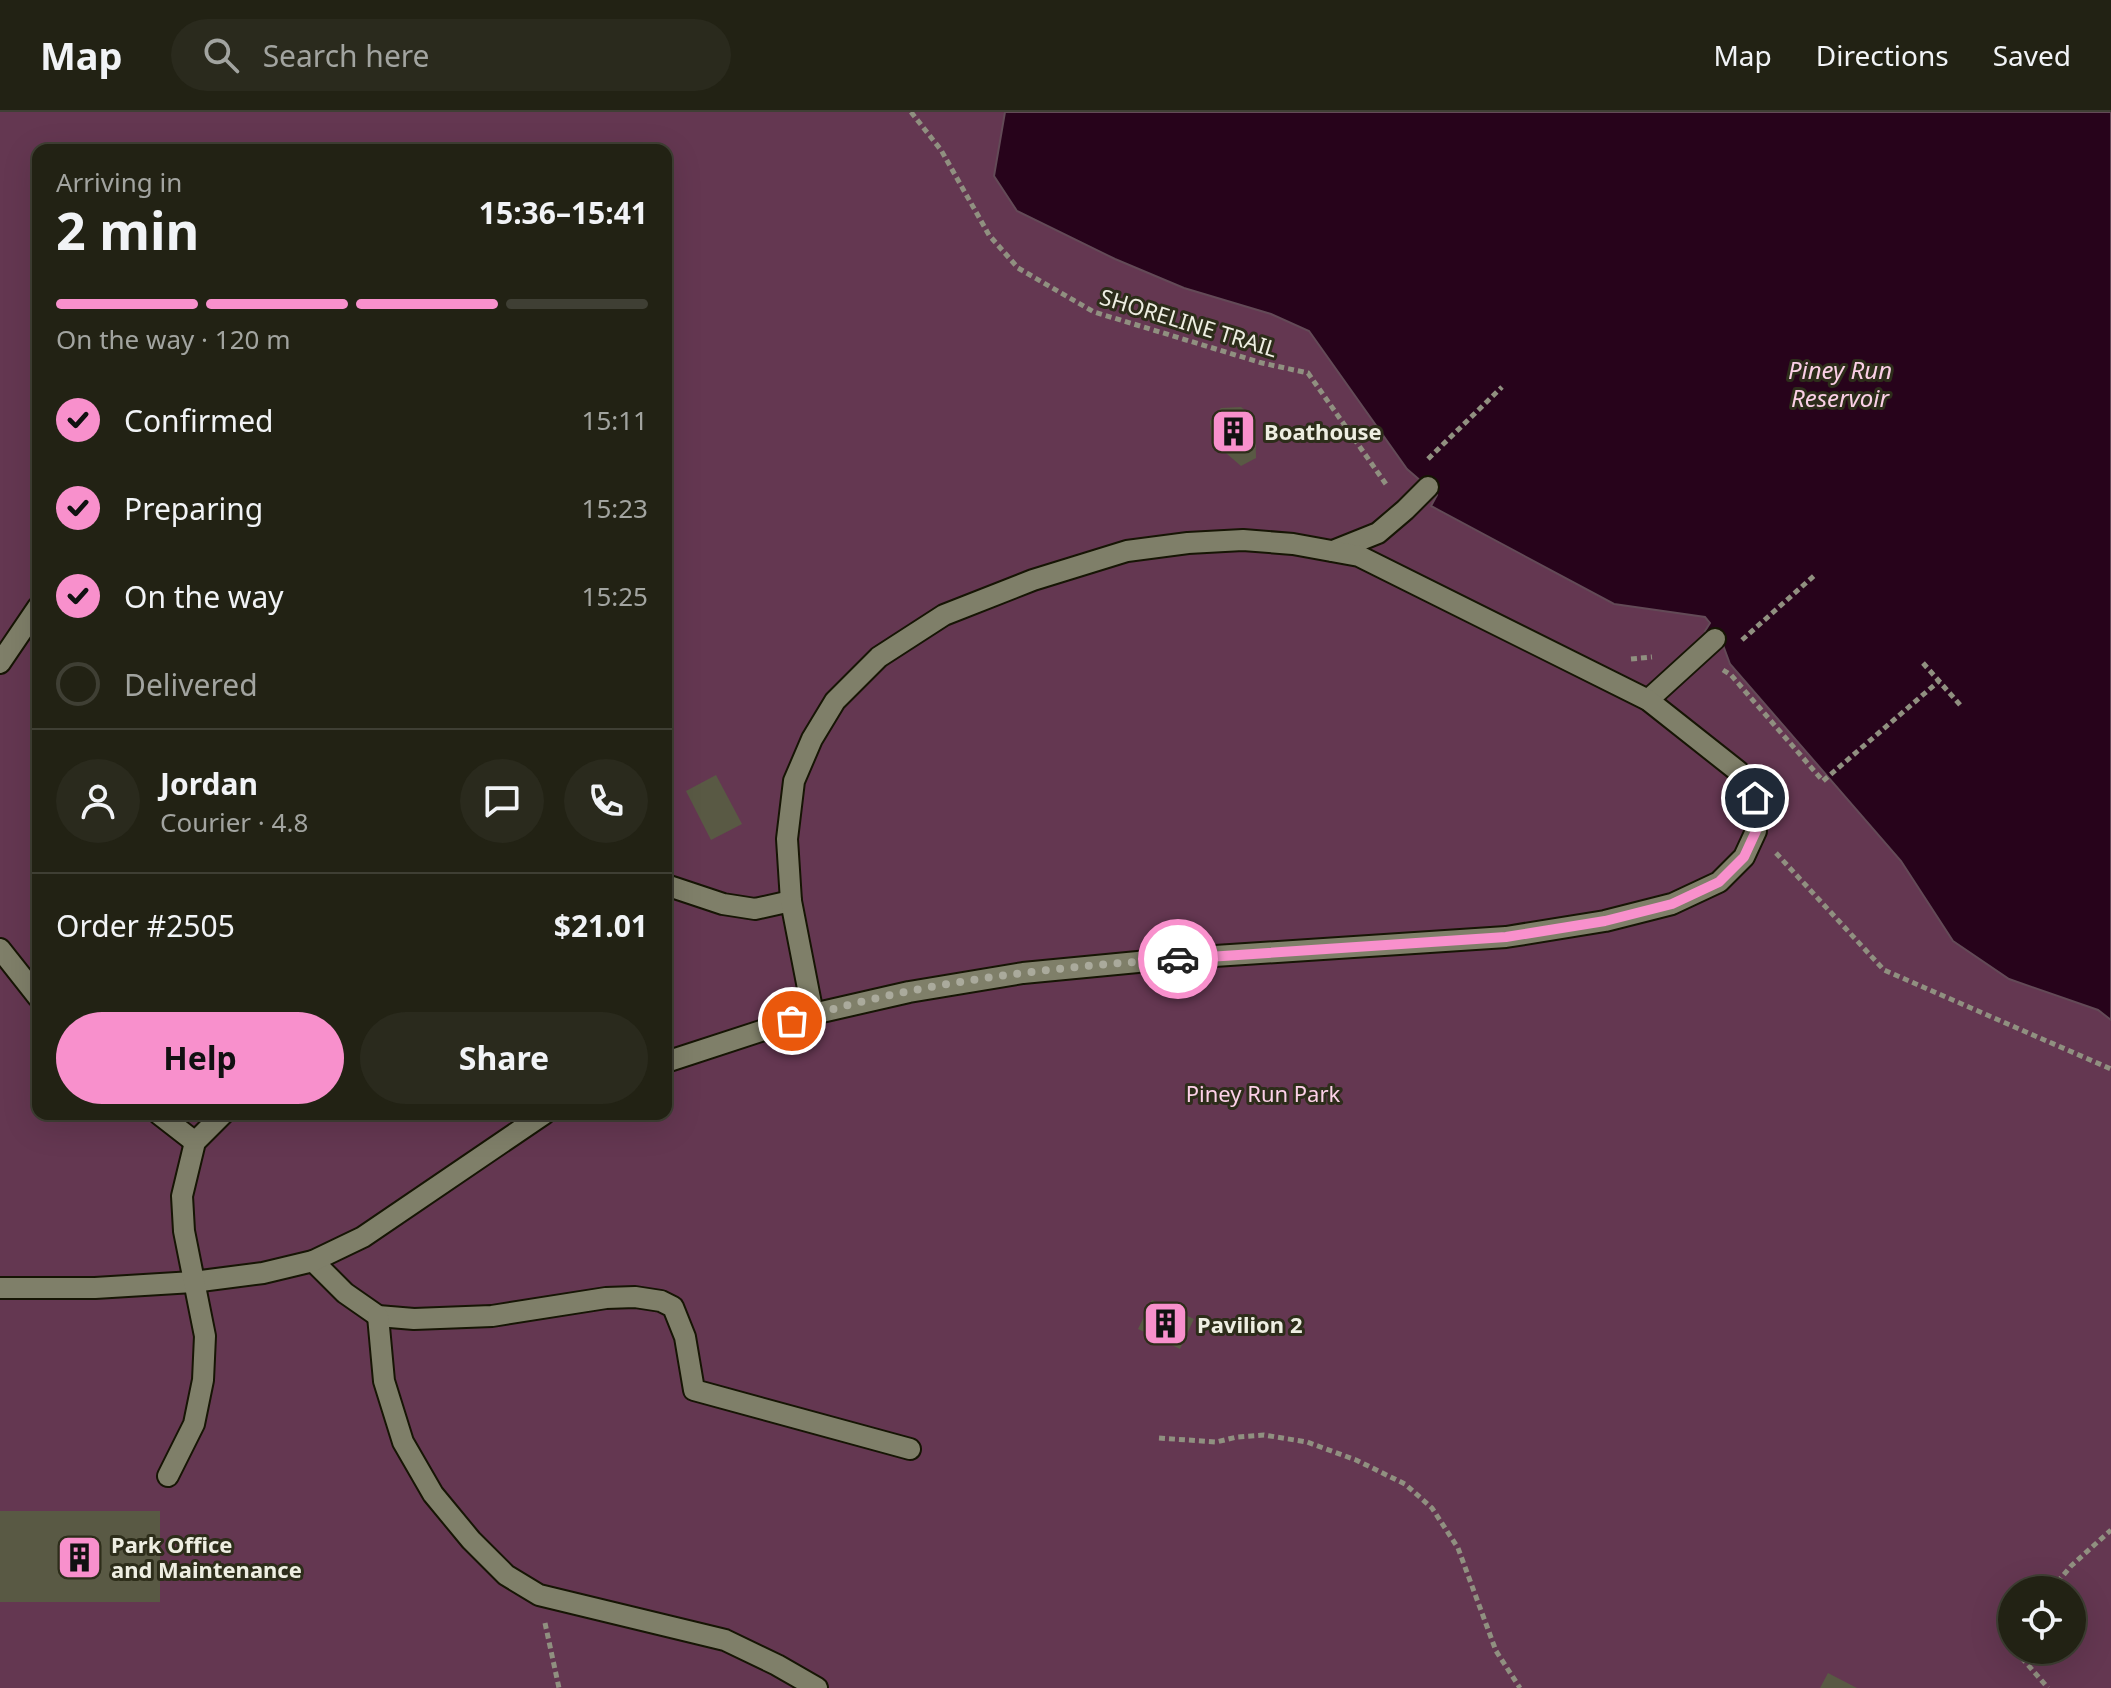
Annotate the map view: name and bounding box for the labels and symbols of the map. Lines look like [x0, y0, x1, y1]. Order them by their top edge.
street label: SHORELINE TRAIL [1097, 281, 1281, 363]
water label: Piney Run Reservoir [1788, 353, 1892, 414]
building icon: Boathouse [1209, 407, 1257, 455]
place label: Boathouse [1264, 416, 1382, 446]
pin [1721, 764, 1789, 832]
courier [1138, 919, 1218, 999]
pin [758, 987, 826, 1055]
park label: Piney Run Park [1186, 1078, 1341, 1108]
building icon: Pavilion 2 [1142, 1300, 1190, 1348]
place label: Pavilion 2 [1197, 1309, 1302, 1339]
place label: Park Office and Maintenance [111, 1529, 302, 1584]
building icon: Park Office and Maintenance [56, 1533, 104, 1581]

